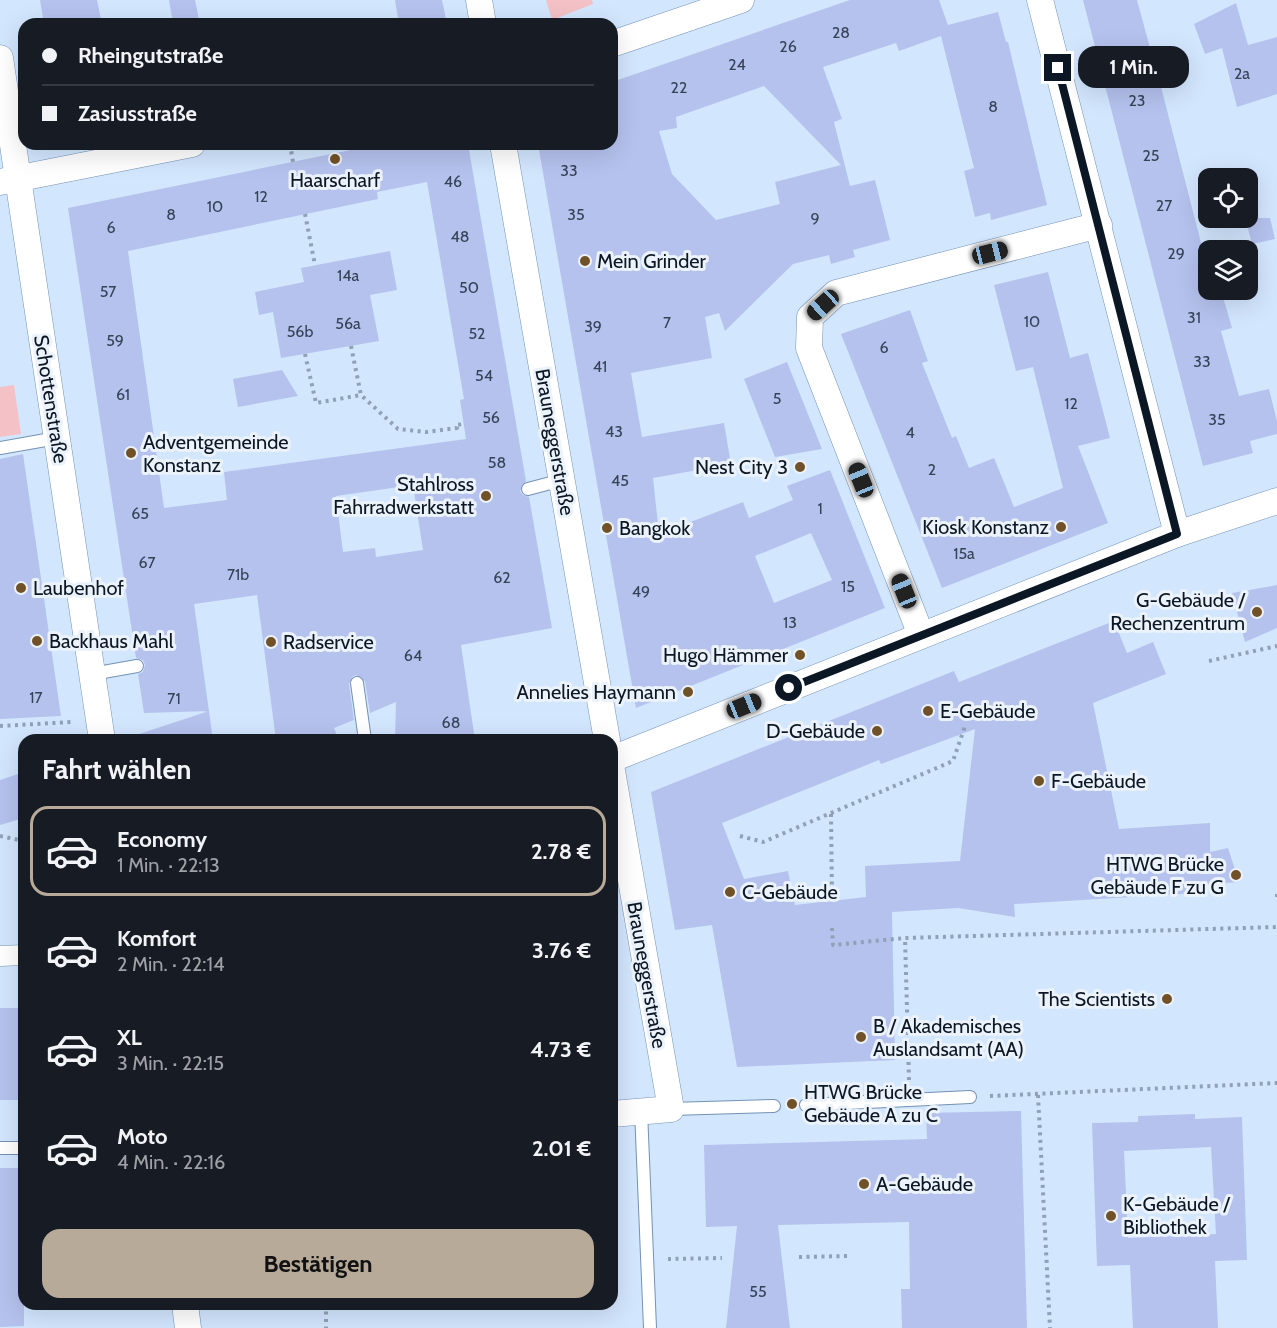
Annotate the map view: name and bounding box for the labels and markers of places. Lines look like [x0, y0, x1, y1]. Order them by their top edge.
marker: Haarscharf [328, 152, 342, 166]
place label: Haarscharf [290, 168, 380, 192]
place label: Mein Grinder [597, 249, 707, 273]
marker: Mein Grinder [578, 254, 592, 268]
place label: Adventgemeinde Konstanz [143, 430, 289, 477]
marker: Adventgemeinde Konstanz [124, 446, 138, 460]
place label: Nest City 3 [695, 455, 788, 479]
marker: Nest City 3 [793, 460, 807, 474]
place label: Stahlross Fahrradwerkstatt [333, 472, 474, 519]
marker: Stahlross Fahrradwerkstatt [479, 489, 493, 503]
place label: Kiosk Konstanz [922, 515, 1049, 539]
place label: Bangkok [619, 516, 690, 540]
marker: Kiosk Konstanz [1054, 520, 1068, 534]
marker: Bangkok [600, 521, 614, 535]
place label: Laubenhof [33, 576, 124, 600]
marker: Laubenhof [14, 581, 28, 595]
place label: G-Gebäude / Rechenzentrum [1110, 588, 1247, 635]
marker: G-Gebäude / Rechenzentrum [1250, 605, 1264, 619]
place label: Backhaus Mahl [49, 629, 174, 653]
place label: Radservice [283, 630, 374, 654]
marker: Backhaus Mahl [30, 634, 44, 648]
marker: Radservice [264, 635, 278, 649]
place label: Hugo Hämmer [663, 643, 789, 667]
marker: Hugo Hämmer [793, 648, 807, 662]
place label: Annelies Haymann [516, 680, 676, 704]
marker: Annelies Haymann [681, 685, 695, 699]
place label: E-Gebäude [940, 699, 1035, 723]
marker: E-Gebäude [921, 704, 935, 718]
place label: D-Gebäude [766, 719, 865, 743]
marker: D-Gebäude [870, 724, 884, 738]
place label: F-Gebäude [1051, 769, 1146, 793]
marker: F-Gebäude [1032, 774, 1046, 788]
place label: HTWG Brücke Gebäude F zu G [1091, 852, 1224, 899]
marker: HTWG Brücke Gebäude F zu G [1229, 868, 1243, 882]
place label: C-Gebäude [742, 880, 838, 904]
marker: C-Gebäude [723, 885, 737, 899]
place label: The Scientists [1038, 987, 1155, 1011]
marker: The Scientists [1160, 992, 1174, 1006]
place label: B / Akademisches Auslandsamt (AA) [873, 1014, 1024, 1061]
marker: B / Akademisches Auslandsamt (AA) [854, 1030, 868, 1044]
place label: HTWG Brücke Gebäude A zu C [804, 1080, 938, 1127]
marker: HTWG Brücke Gebäude A zu C [785, 1097, 799, 1111]
place label: A-Gebäude [876, 1172, 973, 1196]
marker: A-Gebäude [857, 1177, 871, 1191]
place label: K-Gebäude / Bibliothek [1123, 1192, 1231, 1239]
marker: K-Gebäude / Bibliothek [1104, 1209, 1118, 1223]

